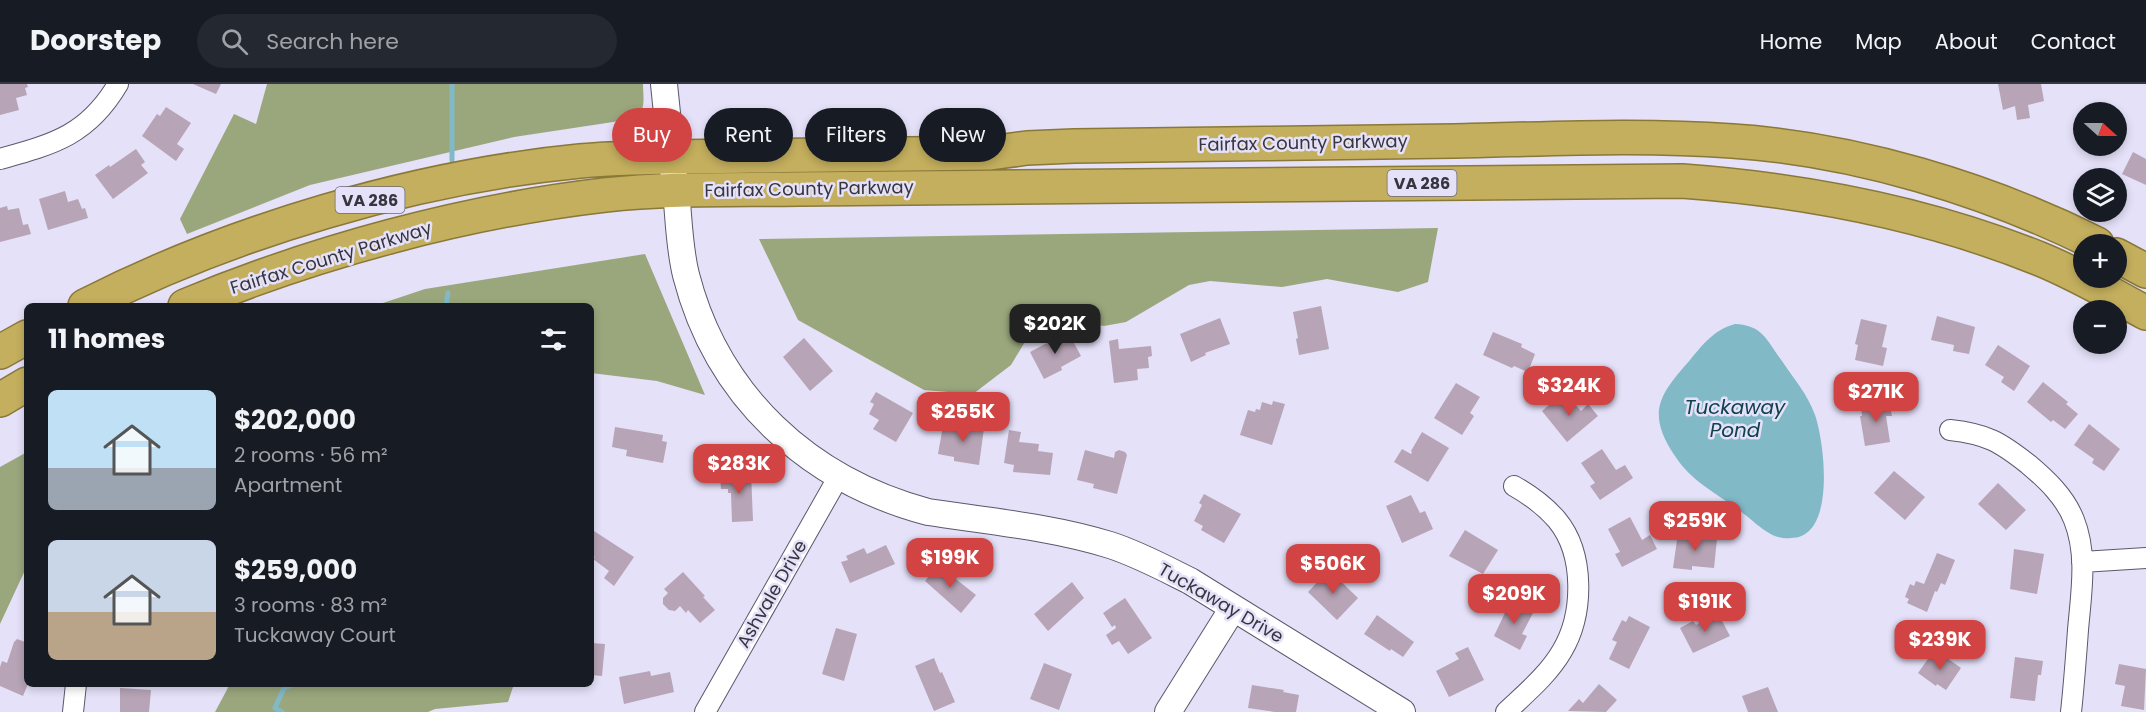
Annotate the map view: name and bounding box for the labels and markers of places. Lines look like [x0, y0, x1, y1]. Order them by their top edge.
pin: $202K [1013, 304, 1097, 355]
pin: $324K [1527, 366, 1611, 417]
pin: $271K [1834, 372, 1918, 423]
pin: $255K [921, 392, 1005, 443]
pin: $283K [697, 444, 781, 495]
pin: $259K [1653, 501, 1737, 552]
pin: $199K [908, 538, 992, 589]
pin: $506K [1291, 544, 1375, 595]
pin: $209K [1472, 574, 1556, 625]
pin: $191K [1663, 582, 1747, 633]
pin: $239K [1898, 620, 1982, 671]

